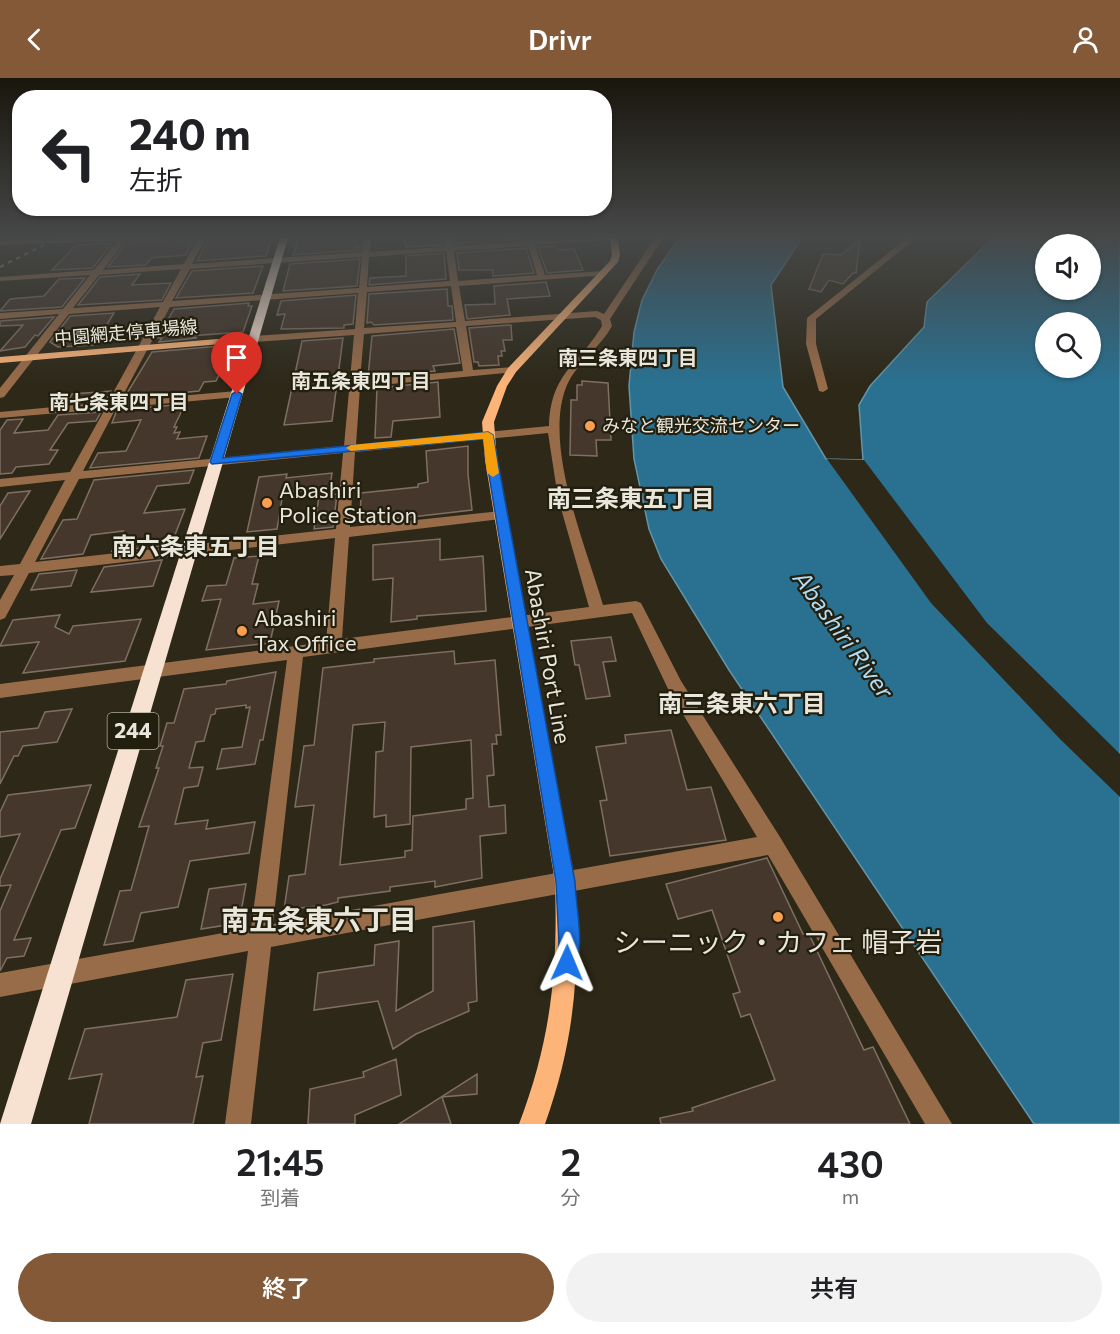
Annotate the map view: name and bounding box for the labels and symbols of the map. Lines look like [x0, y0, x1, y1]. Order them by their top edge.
street label: 中園網走停車場線 [53, 315, 199, 349]
pin [211, 332, 262, 394]
district label: 南三条東四丁目 [558, 345, 698, 369]
district label: 南五条東四丁目 [291, 368, 431, 392]
district label: 南七条東四丁目 [49, 389, 189, 413]
place label: みなと観光交流センター [602, 414, 800, 436]
marker: みなと観光交流センター [583, 419, 597, 433]
place label: Abashiri Police Station [279, 476, 417, 528]
district label: 南三条東五丁目 [547, 483, 715, 512]
marker: Abashiri Police Station [260, 496, 274, 510]
district label: 南六条東五丁目 [112, 531, 280, 560]
water label: Abashiri River [787, 564, 901, 705]
street label: Abashiri Port Line [520, 566, 577, 746]
place label: Abashiri Tax Office [254, 604, 357, 656]
marker: Abashiri Tax Office [235, 624, 249, 638]
district label: 南三条東六丁目 [658, 688, 826, 717]
road number: 244 [108, 713, 158, 749]
district label: 南五条東六丁目 [221, 902, 417, 936]
marker: シーニック・カフェ 帽子岩 [771, 910, 785, 924]
place label: シーニック・カフェ 帽子岩 [614, 925, 942, 958]
position arrow [535, 931, 599, 995]

